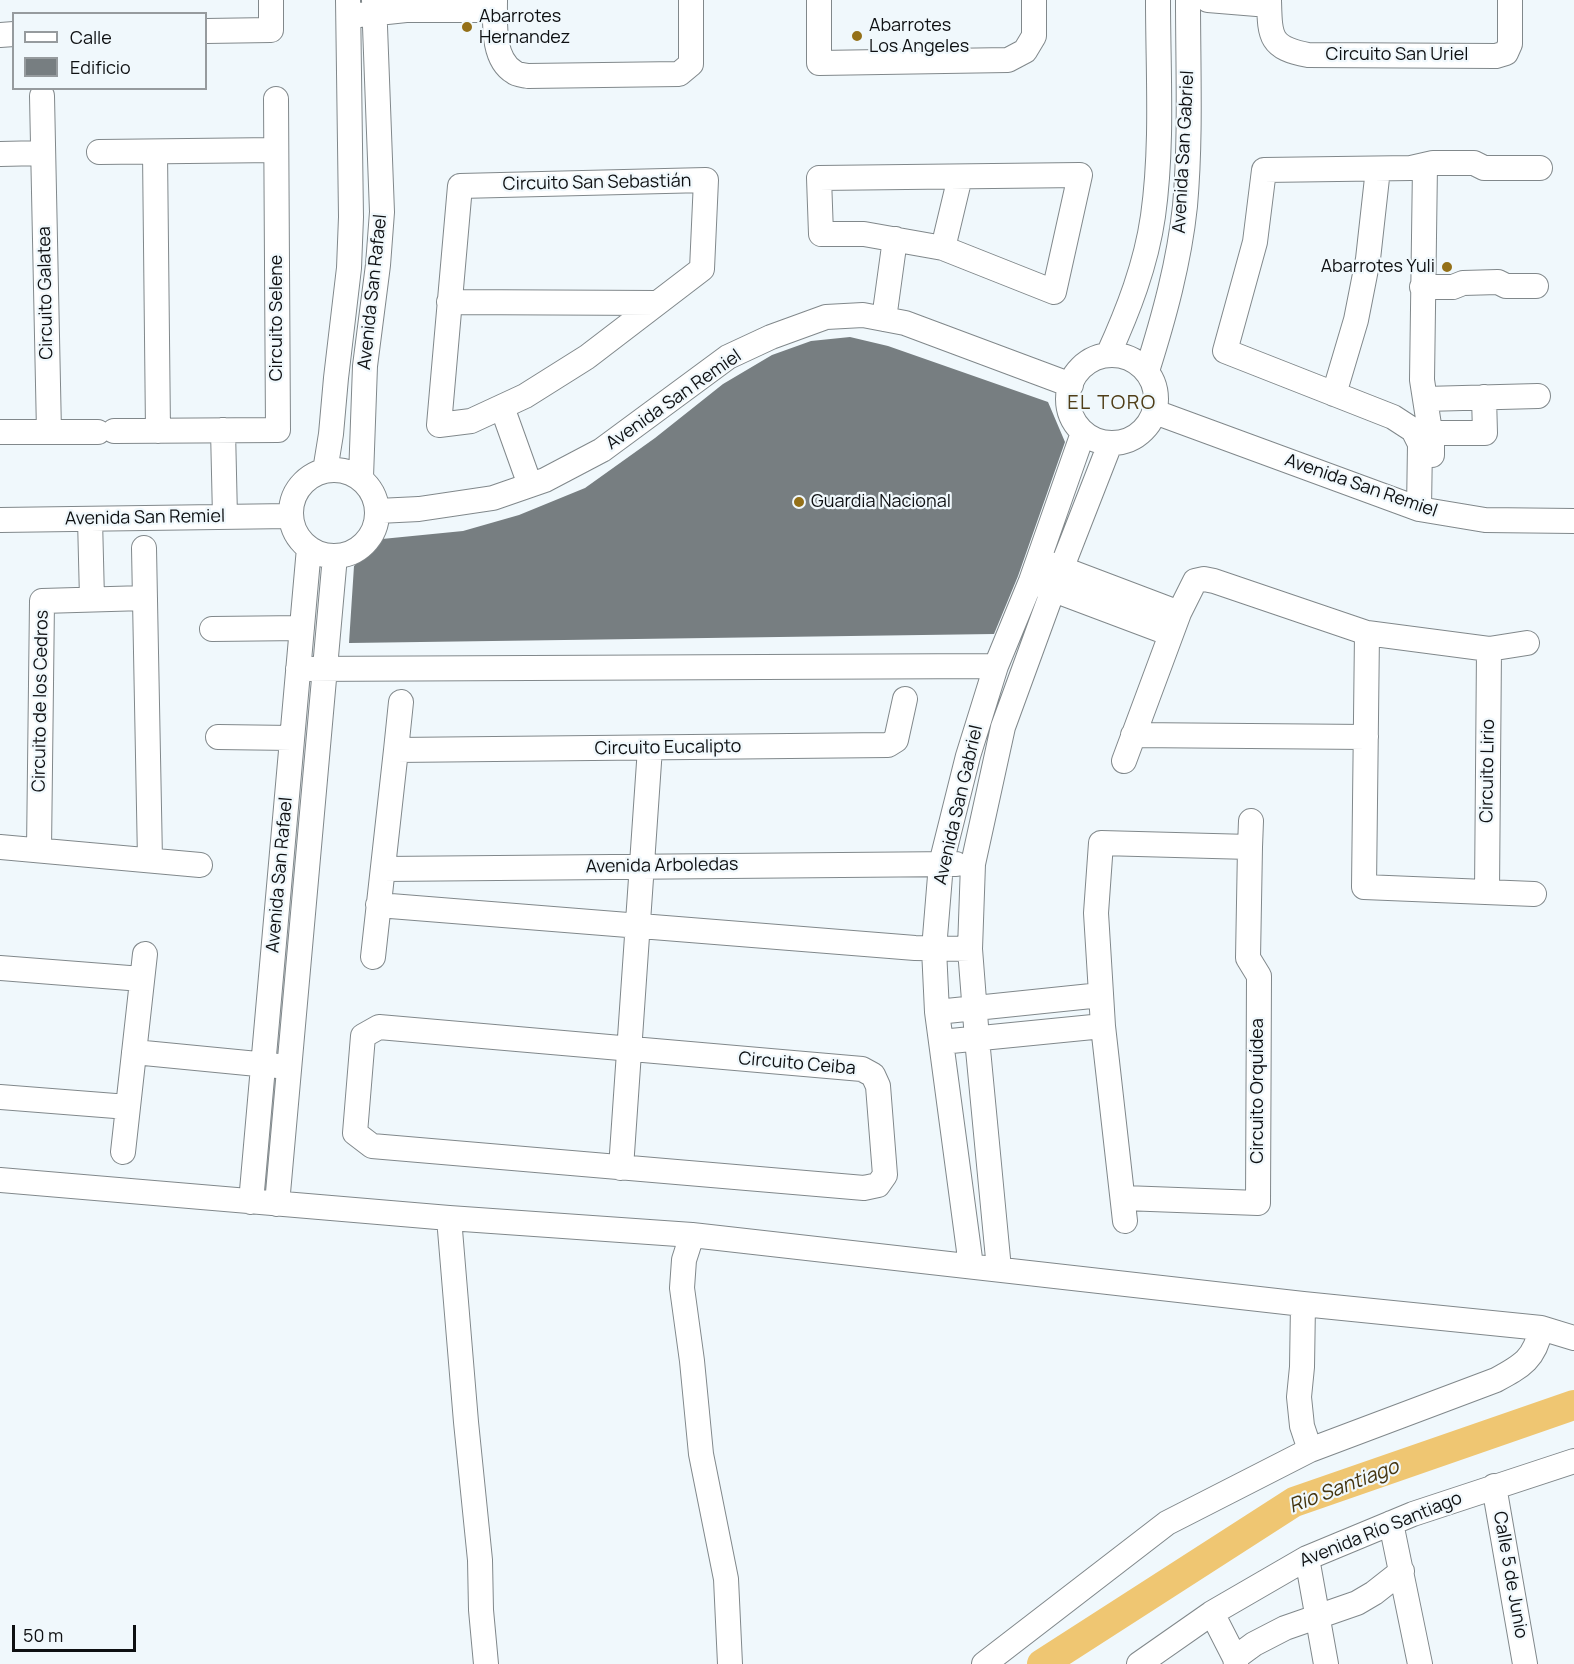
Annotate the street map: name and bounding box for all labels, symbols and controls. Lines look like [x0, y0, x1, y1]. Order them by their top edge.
place label: Abarrotes Hernandez [479, 6, 570, 48]
legend [12, 12, 207, 90]
place label: Abarrotes Los Angeles [869, 15, 969, 57]
marker: Abarrotes Hernandez [460, 20, 474, 34]
text: Calle [70, 25, 112, 49]
marker: Abarrotes Los Angeles [850, 29, 864, 43]
street label: Circuito San Uriel [1326, 44, 1468, 66]
text: Edificio [70, 55, 131, 79]
street label: Avenida San Gabriel [1169, 70, 1199, 234]
street label: Circuito San Sebastián [503, 171, 691, 195]
street label: Avenida San Rafael [354, 213, 392, 371]
street label: Circuito Galatea [34, 226, 58, 360]
street label: Circuito Selene [266, 255, 288, 381]
place label: Abarrotes Yuli [1321, 256, 1435, 278]
marker: Abarrotes Yuli [1440, 260, 1454, 274]
street label: Avenida San Remiel [602, 345, 746, 455]
district label: EL TORO [1067, 391, 1157, 415]
street label: Avenida San Remiel [1282, 450, 1440, 522]
place label: Guardia Nacional [811, 491, 951, 513]
marker: Guardia Nacional [792, 495, 806, 509]
street label: Avenida San Remiel [65, 506, 225, 530]
street label: Circuito de los Cedros [29, 610, 53, 792]
street label: Circuito Lirio [1476, 719, 1500, 823]
street label: Avenida San Gabriel [930, 723, 988, 887]
street label: Circuito Eucalipto [594, 736, 742, 760]
street label: Avenida San Rafael [262, 796, 298, 954]
street label: Avenida Arboledas [585, 854, 739, 878]
street label: Circuito Orquídea [1247, 1018, 1269, 1164]
street label: Circuito Ceiba [737, 1048, 857, 1080]
water label: Rio Santiago [1286, 1455, 1402, 1519]
street label: Avenida Río Santiago [1297, 1488, 1465, 1572]
street label: Calle 5 de Junio [1488, 1510, 1532, 1640]
scale bar [15, 1613, 140, 1651]
text: 50 m [23, 1623, 63, 1647]

